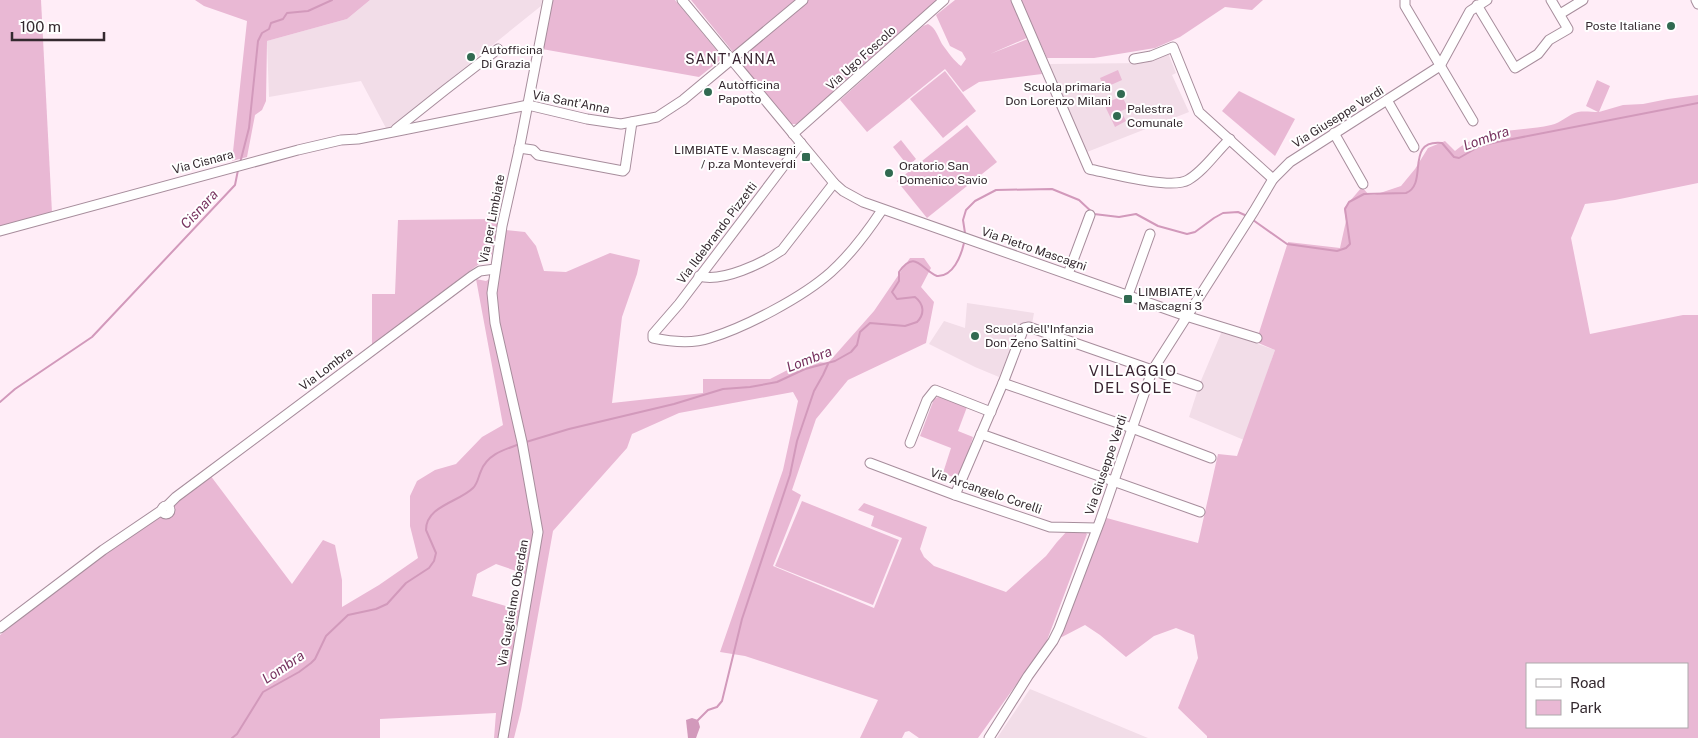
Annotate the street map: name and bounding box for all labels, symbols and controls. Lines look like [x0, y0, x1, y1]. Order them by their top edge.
scale bar [12, 10, 105, 42]
text: 100 m [20, 18, 61, 35]
place label: Poste Italiane [1585, 19, 1661, 33]
marker: Poste Italiane [1665, 20, 1677, 32]
street label: Via Ugo Foscolo [823, 23, 899, 93]
place label: Autofficina Di Grazia [481, 43, 543, 71]
marker: Autofficina Di Grazia [465, 51, 477, 63]
district label: SANT'ANNA [685, 51, 777, 67]
place label: Autofficina Papotto [718, 78, 780, 106]
place label: Scuola primaria Don Lorenzo Milani [1005, 80, 1111, 108]
street label: Via Giuseppe Verdi [1290, 83, 1386, 151]
marker: Autofficina Papotto [702, 86, 714, 98]
street label: Via Sant'Anna [531, 88, 611, 116]
marker: Scuola primaria Don Lorenzo Milani [1115, 88, 1127, 100]
place label: Palestra Comunale [1127, 102, 1183, 130]
marker: Palestra Comunale [1111, 110, 1123, 122]
water label: Lombra [1461, 123, 1511, 153]
place label: LIMBIATE v. Mascagni / p.za Monteverdi [674, 143, 796, 171]
street label: Via Cisnara [171, 147, 235, 177]
marker: LIMBIATE v. Mascagni / p.za Monteverdi [800, 151, 812, 163]
place label: Oratorio San Domenico Savio [899, 159, 988, 187]
marker: Oratorio San Domenico Savio [883, 167, 895, 179]
street label: Via per Limbiate [477, 173, 508, 265]
street label: Via Ildebrando Pizzetti [674, 179, 760, 287]
water label: Cisnara [177, 186, 221, 232]
street label: Via Pietro Mascagni [980, 224, 1088, 274]
place label: LIMBIATE v. Mascagni 3 [1138, 285, 1204, 313]
marker: LIMBIATE v. Mascagni 3 [1122, 293, 1134, 305]
place label: Scuola dell'Infanzia Don Zeno Saltini [985, 322, 1094, 350]
marker: Scuola dell'Infanzia Don Zeno Saltini [969, 330, 981, 342]
water label: Lombra [784, 343, 834, 375]
street label: Via Lombra [297, 345, 355, 393]
district label: VILLAGGIO DEL SOLE [1089, 362, 1177, 396]
street label: Via Giuseppe Verdi [1082, 413, 1130, 517]
street label: Via Arcangelo Corelli [928, 465, 1044, 517]
street label: Via Guglielmo Oberdan [495, 538, 531, 668]
water label: Lombra [259, 647, 307, 687]
legend [1526, 663, 1688, 728]
text: Road [1570, 674, 1606, 691]
text: Park [1570, 699, 1602, 716]

